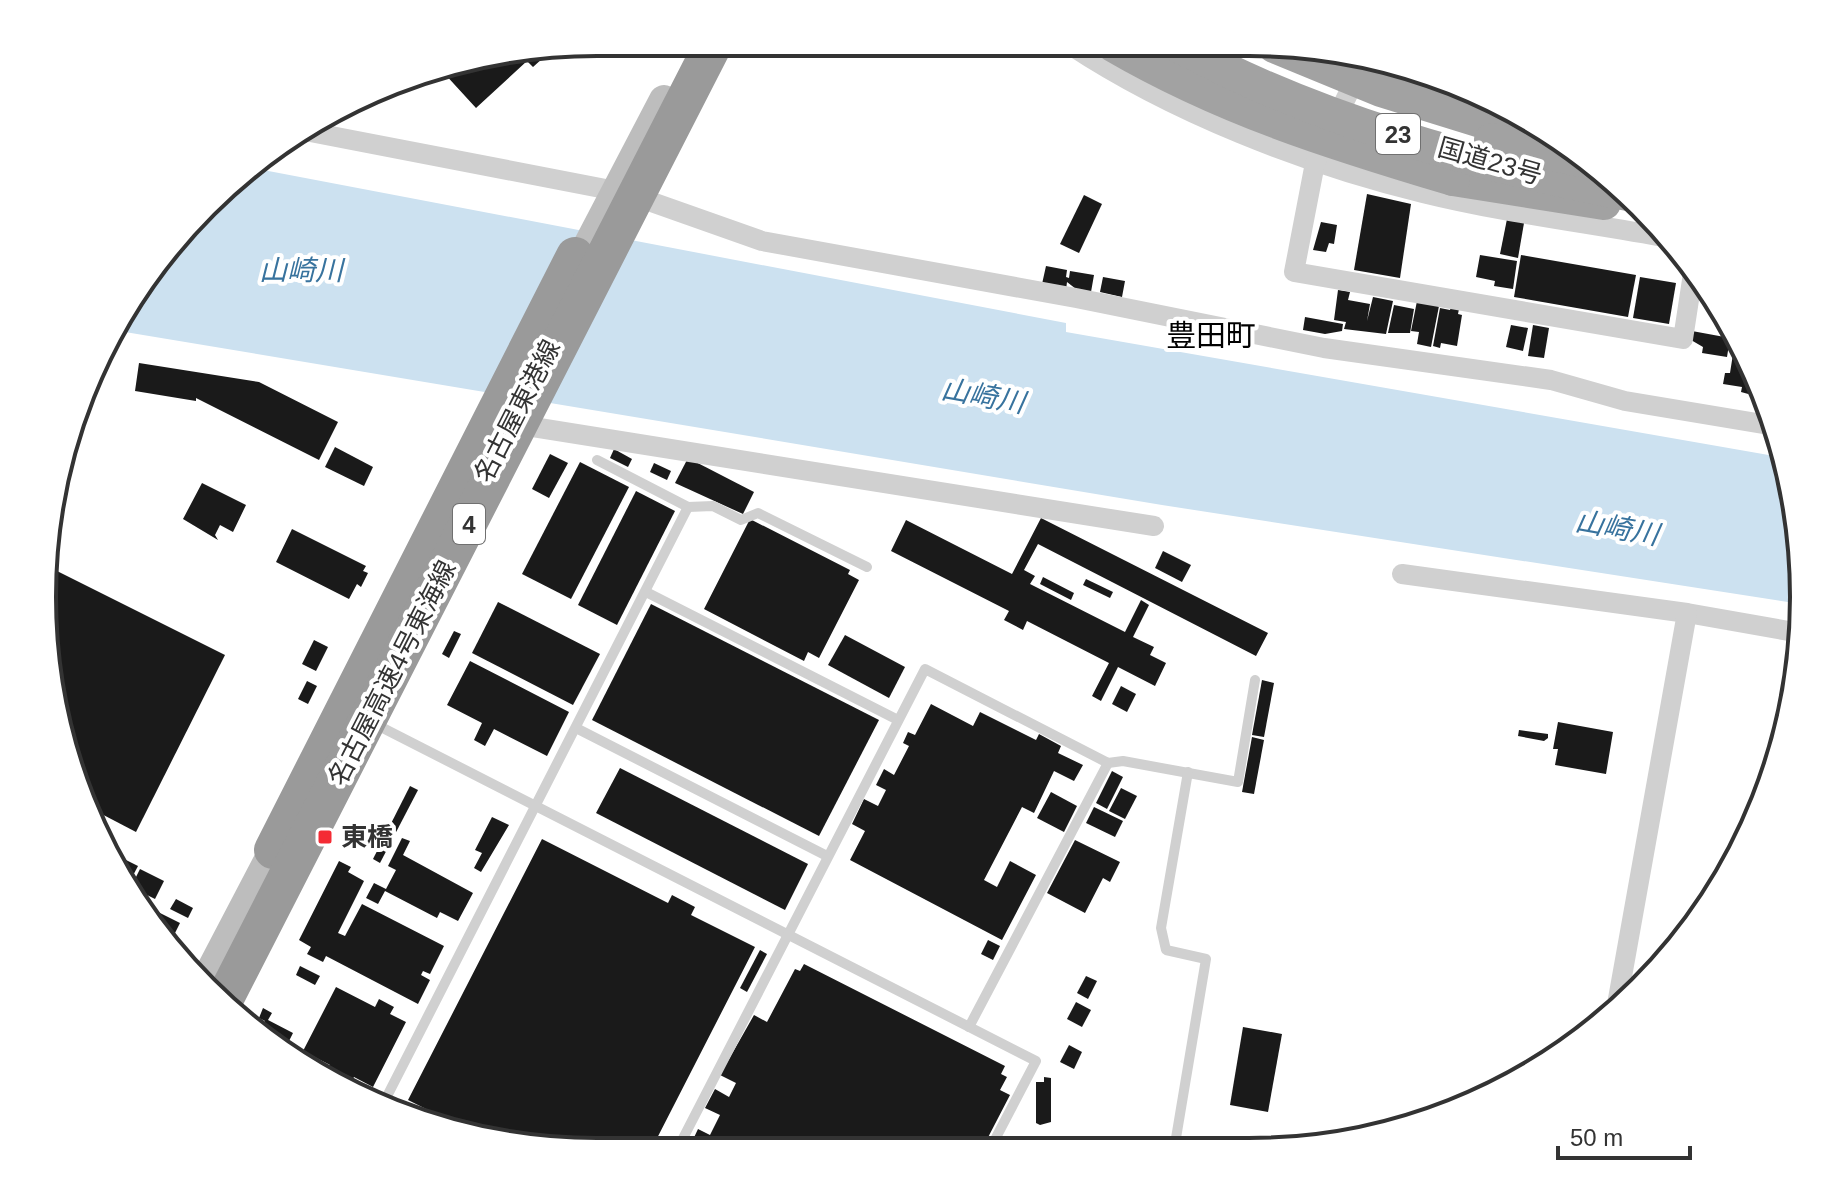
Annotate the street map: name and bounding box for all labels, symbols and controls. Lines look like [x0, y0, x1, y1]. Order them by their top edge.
road number: 23 [1376, 114, 1420, 154]
street label: 国道23号 [1434, 132, 1546, 190]
water label: 山崎川 [259, 255, 346, 286]
district label: 豊田町 [1166, 319, 1256, 352]
street label: 名古屋東港線 [468, 335, 566, 487]
water label: 山崎川 [939, 373, 1030, 419]
road number: 4 [453, 504, 485, 544]
water label: 山崎川 [1573, 505, 1664, 551]
street label: 名古屋高速4号東海線 [322, 555, 462, 791]
place label: 東橋 [341, 822, 393, 852]
marker: 東橋 [316, 828, 334, 846]
scale bar [1558, 1110, 1690, 1160]
text: 50 m [1570, 1124, 1623, 1151]

